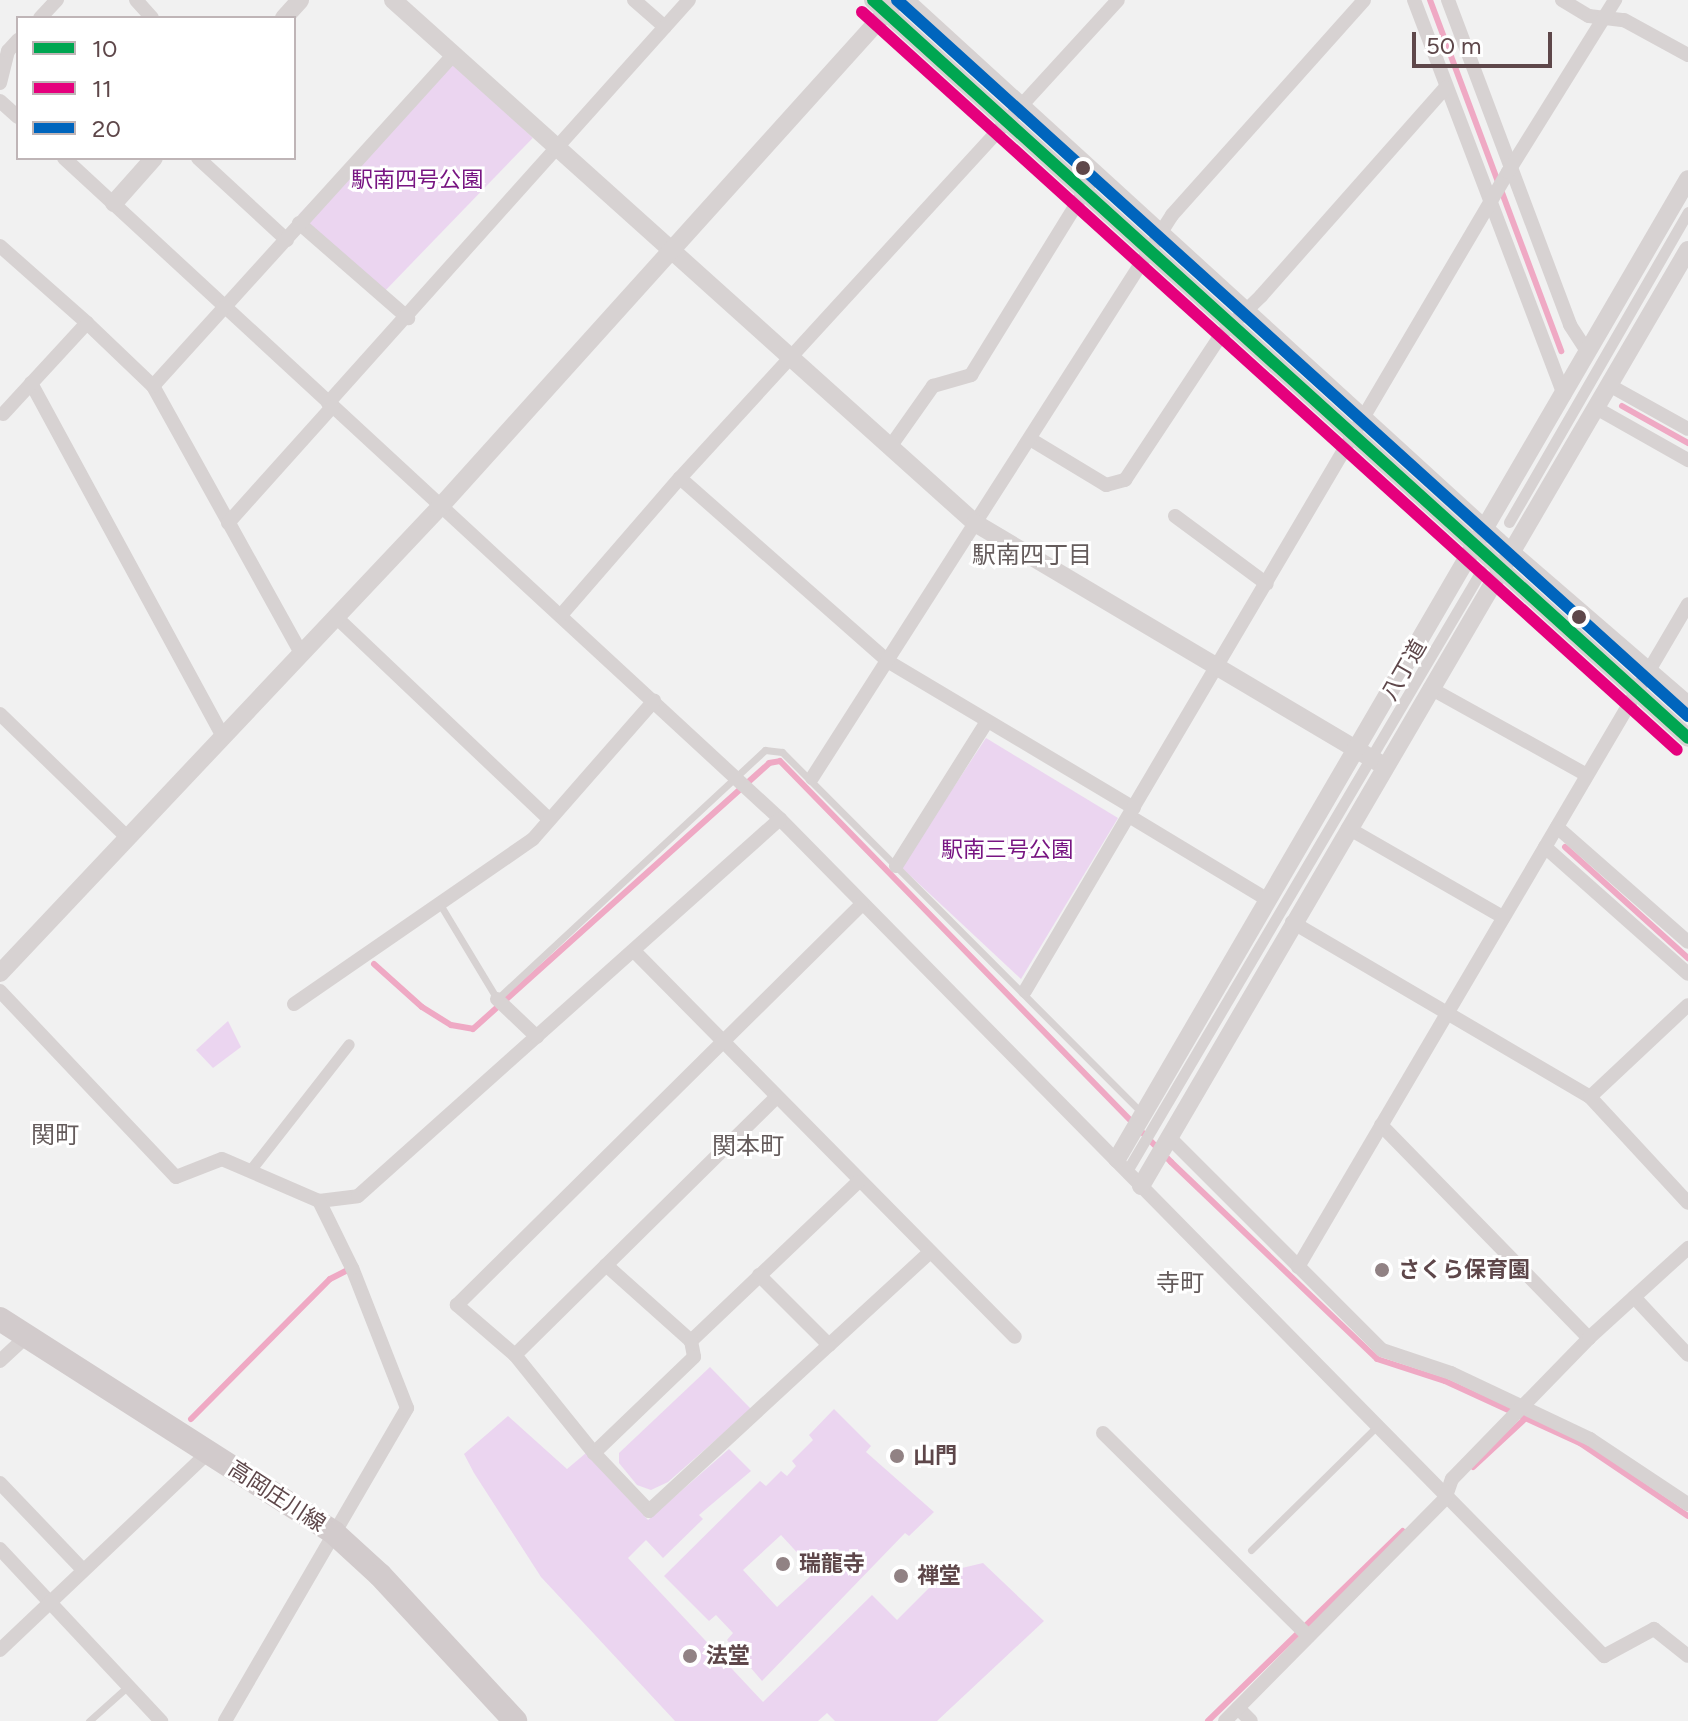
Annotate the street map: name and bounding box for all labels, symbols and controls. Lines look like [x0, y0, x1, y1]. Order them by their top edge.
legend [16, 16, 296, 160]
scale bar [1416, 16, 1556, 66]
text: 50 m [1426, 31, 1482, 60]
text: 10 [92, 34, 117, 63]
text: 11 [92, 74, 112, 103]
text: 20 [92, 114, 121, 143]
unlabelled marker [1075, 160, 1091, 176]
park label: 駅南四号公園 [351, 167, 483, 193]
district label: 駅南四丁目 [972, 541, 1092, 569]
unlabelled marker [1571, 609, 1587, 625]
street label: 八丁道 [1376, 635, 1432, 705]
park label: 駅南三号公園 [941, 837, 1073, 863]
district label: 関町 [31, 1121, 79, 1149]
district label: 関本町 [712, 1132, 784, 1160]
place label: さくら保育園 [1398, 1257, 1530, 1283]
marker: さくら保育園 [1373, 1261, 1391, 1279]
district label: 寺町 [1156, 1269, 1204, 1297]
place label: 山門 [913, 1443, 957, 1469]
marker: 山門 [888, 1447, 906, 1465]
street label: 高岡庄川線 [224, 1455, 330, 1537]
place label: 瑞龍寺 [799, 1551, 865, 1577]
marker: 瑞龍寺 [774, 1555, 792, 1573]
place label: 禅堂 [917, 1563, 961, 1589]
marker: 禅堂 [892, 1567, 910, 1585]
place label: 法堂 [706, 1643, 750, 1669]
marker: 法堂 [681, 1647, 699, 1665]

